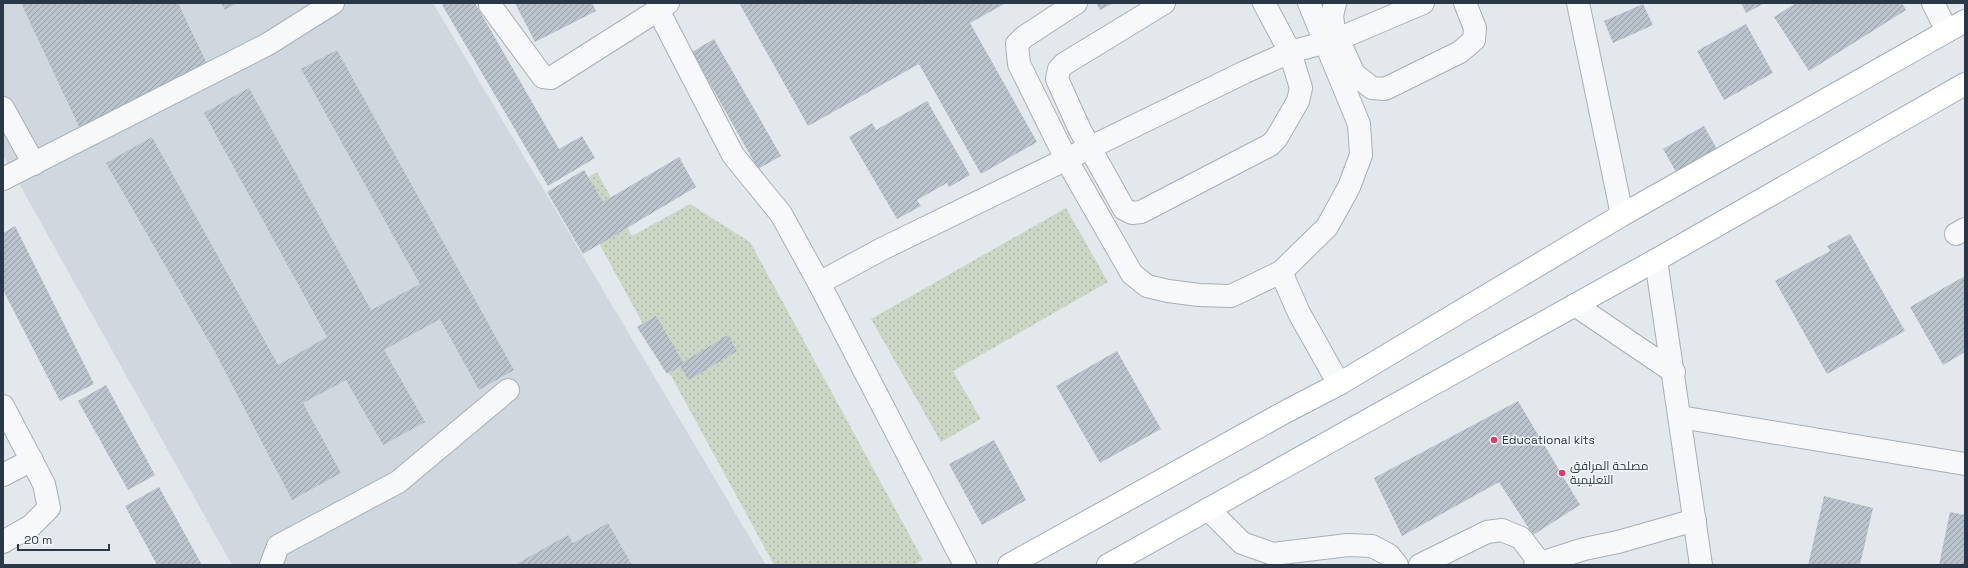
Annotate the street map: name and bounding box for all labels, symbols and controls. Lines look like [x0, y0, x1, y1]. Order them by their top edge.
place label: Educational kits [1502, 432, 1595, 448]
marker: Educational kits [1489, 435, 1499, 445]
place label: مصلحة المرافق التعليمية [1570, 458, 1648, 488]
marker: مصلحة المرافق التعليمية [1557, 468, 1567, 478]
scale bar [18, 526, 109, 552]
text: 20 m [24, 532, 52, 548]

